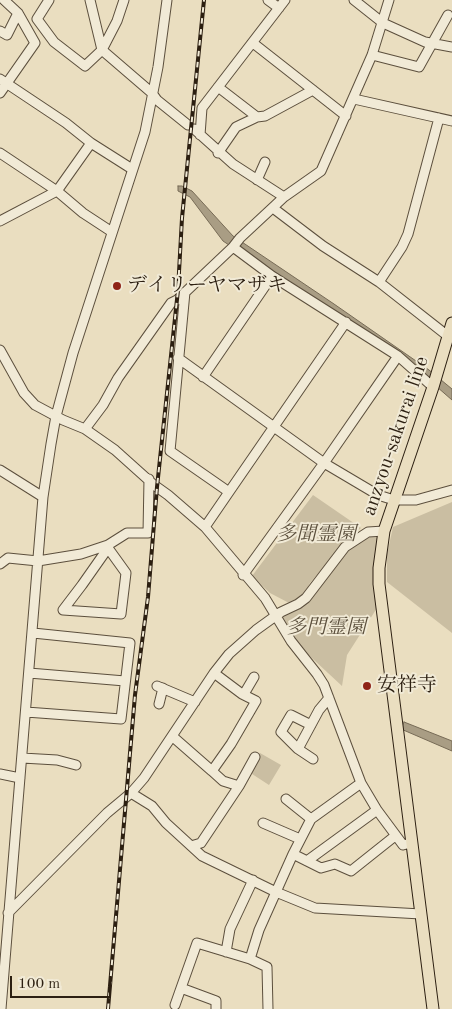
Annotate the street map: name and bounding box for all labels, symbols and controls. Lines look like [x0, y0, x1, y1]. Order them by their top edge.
place label: デイリーヤマザキ [127, 274, 287, 298]
marker: デイリーヤマザキ [111, 280, 123, 292]
street label: anzyou-sakurai line [358, 353, 434, 519]
park label: 多聞霊園 [276, 523, 356, 547]
park label: 多門霊園 [286, 616, 366, 640]
place label: 安祥寺 [377, 674, 437, 698]
marker: 安祥寺 [361, 680, 373, 692]
scale bar [12, 966, 114, 998]
text: 100 m [18, 977, 60, 992]

